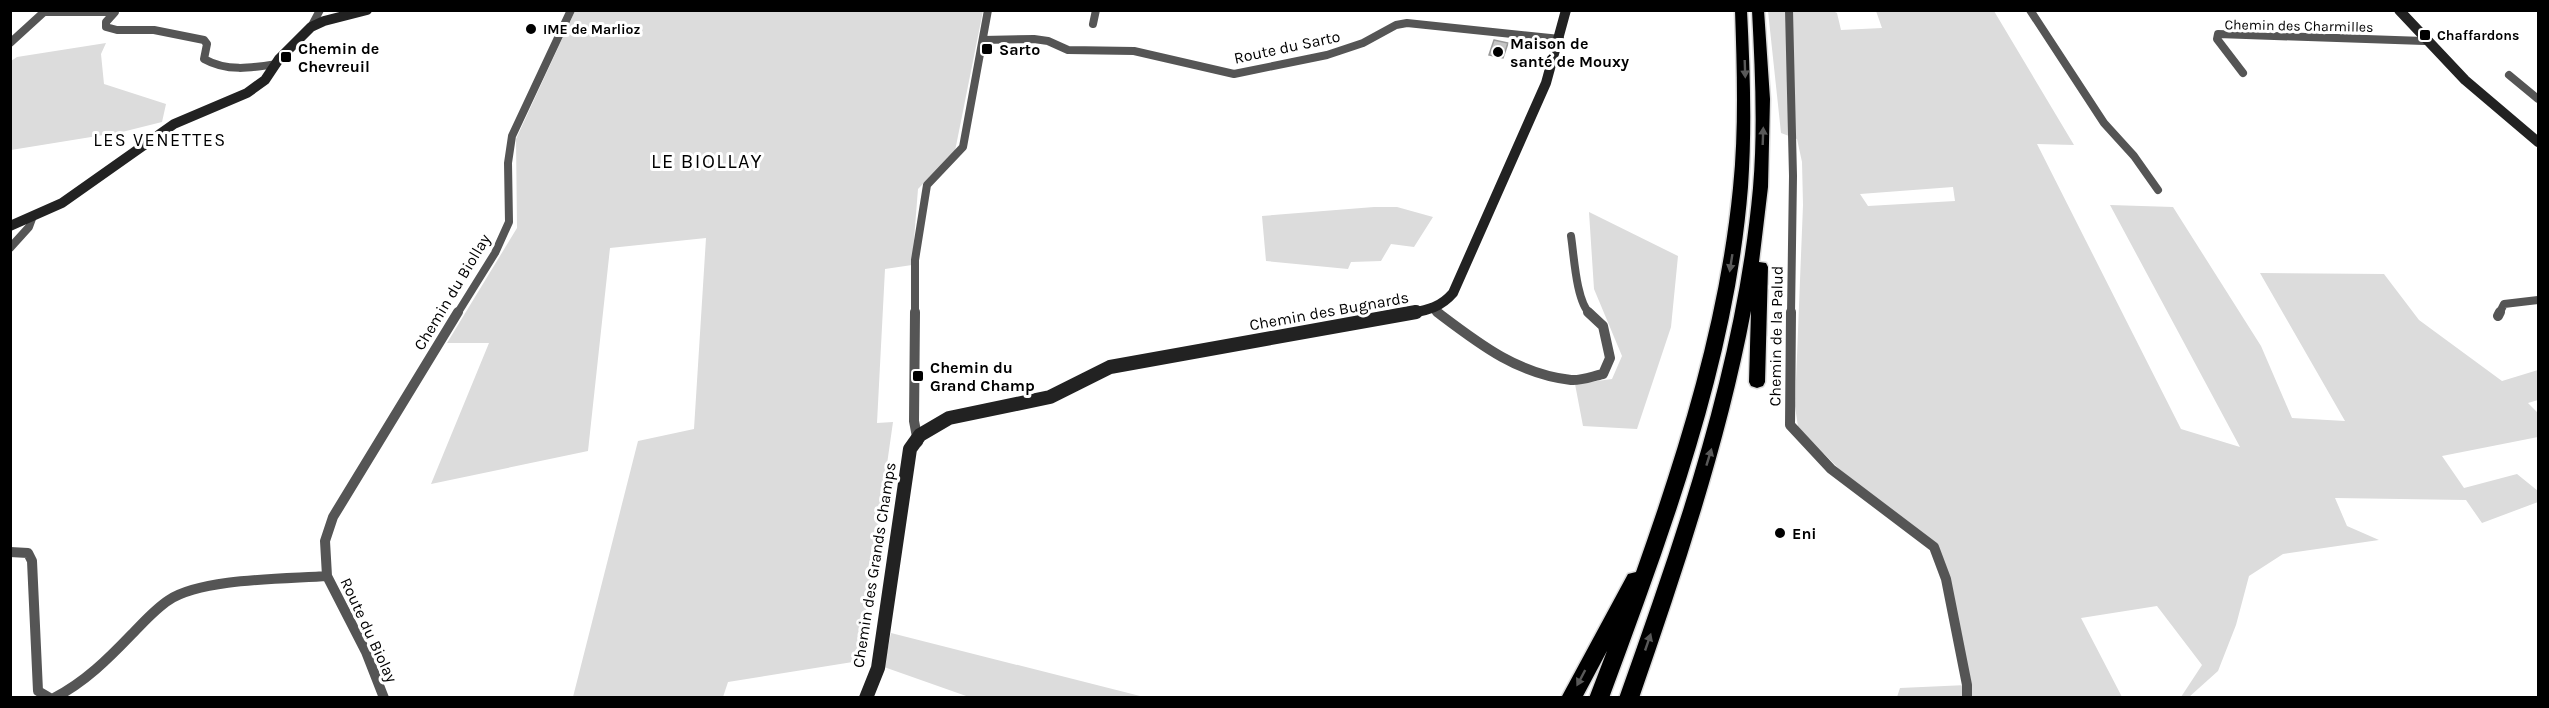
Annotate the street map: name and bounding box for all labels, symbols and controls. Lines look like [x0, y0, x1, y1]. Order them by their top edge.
street label: Chemin des Charmilles [2224, 16, 2374, 36]
place label: IME de Marlioz [543, 21, 641, 38]
marker: IME de Marlioz [524, 22, 538, 36]
street label: Route du Sarto [1232, 26, 1342, 68]
place label: Chaffardons [2437, 27, 2519, 44]
marker: Chaffardons [2418, 28, 2432, 42]
place label: Maison de santé de Mouxy [1510, 34, 1629, 71]
place label: Chemin de Chevreuil [298, 39, 379, 76]
place label: Sarto [999, 40, 1040, 59]
marker: Sarto [980, 42, 994, 56]
marker: Maison de santé de Mouxy [1491, 45, 1505, 59]
marker: Chemin de Chevreuil [279, 50, 293, 64]
one-way arrow [1740, 59, 1750, 78]
one-way arrow [1758, 126, 1768, 145]
district label: LES VENETTES [93, 129, 227, 151]
district label: LE BIOLLAY [651, 150, 763, 173]
street label: Chemin du Biollay [410, 230, 495, 354]
one-way arrow [1726, 254, 1735, 273]
street label: Chemin de la Palud [1765, 265, 1787, 407]
street label: Chemin des Bugnards [1248, 288, 1410, 334]
place label: Chemin du Grand Champ [930, 358, 1035, 395]
marker: Chemin du Grand Champ [911, 369, 925, 383]
one-way arrow [1705, 448, 1714, 466]
street label: Chemin des Grands Champs [848, 461, 900, 669]
place label: Eni [1792, 524, 1817, 543]
marker: Eni [1773, 526, 1787, 540]
street label: Route du Biolay [336, 575, 402, 686]
one-way arrow [1644, 633, 1654, 651]
one-way arrow [1576, 670, 1586, 687]

